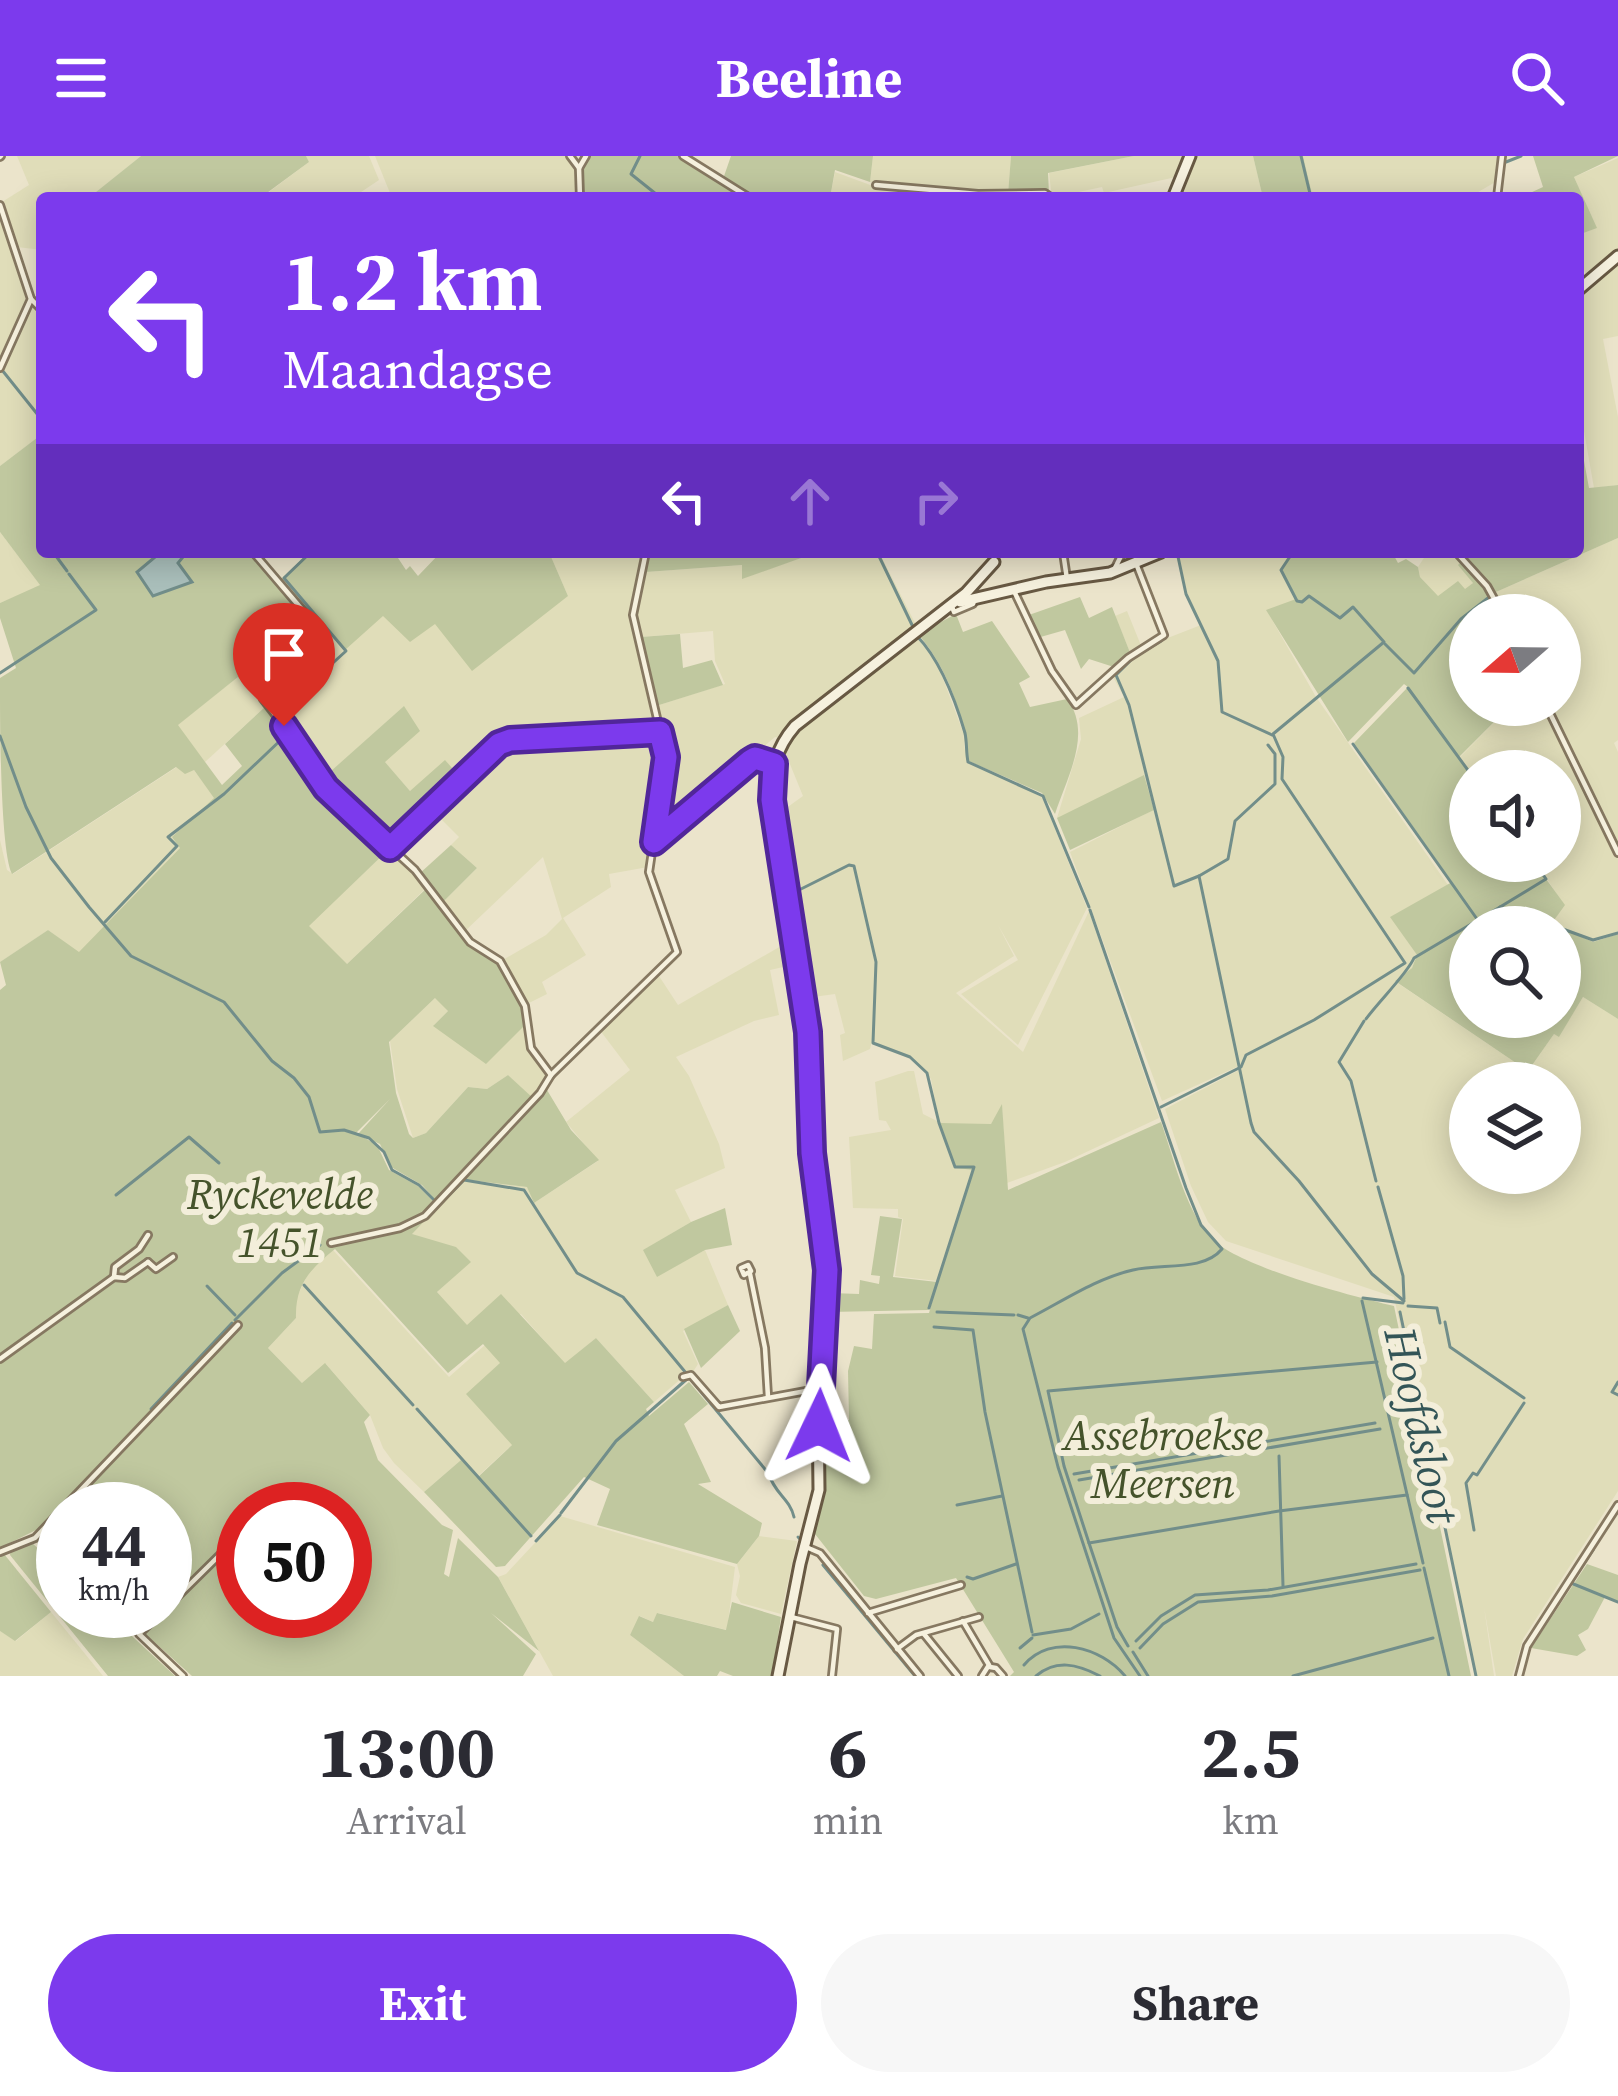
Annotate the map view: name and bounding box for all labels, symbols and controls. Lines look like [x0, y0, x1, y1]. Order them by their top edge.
text: Beeline [716, 41, 902, 115]
icon: menu [48, 45, 114, 111]
icon: search [1504, 45, 1570, 111]
text: 1.2 km [282, 223, 543, 338]
icon: left [84, 240, 240, 396]
text: Maandagse [282, 332, 553, 406]
icon: left [651, 468, 717, 534]
icon: ahead [777, 468, 843, 534]
icon: right [903, 468, 969, 534]
north arrow [1449, 594, 1581, 726]
map controls [1449, 594, 1581, 1194]
pin [233, 603, 335, 726]
icon: arrive [251, 621, 317, 687]
button: sound [1449, 750, 1581, 882]
button: search [1449, 906, 1581, 1038]
button: layers [1449, 1062, 1581, 1194]
park label: Ryckevelde 1451 [186, 1165, 373, 1271]
water label: Hoofdsloot [1369, 1320, 1475, 1531]
position arrow [756, 1363, 882, 1489]
park label: Assebroekse Meersen [1061, 1406, 1263, 1512]
speed limit sign: 50 [216, 1482, 372, 1638]
text: 44 [81, 1504, 147, 1586]
text: km/h [78, 1569, 150, 1610]
text: 13:00 [318, 1702, 495, 1801]
text: 6 [828, 1702, 868, 1801]
text: 2.5 [1201, 1702, 1300, 1801]
text: Arrival [346, 1794, 467, 1847]
text: min [813, 1794, 883, 1847]
text: km [1222, 1794, 1279, 1847]
button: Exit [48, 1934, 797, 2072]
button: Share [821, 1934, 1570, 2072]

